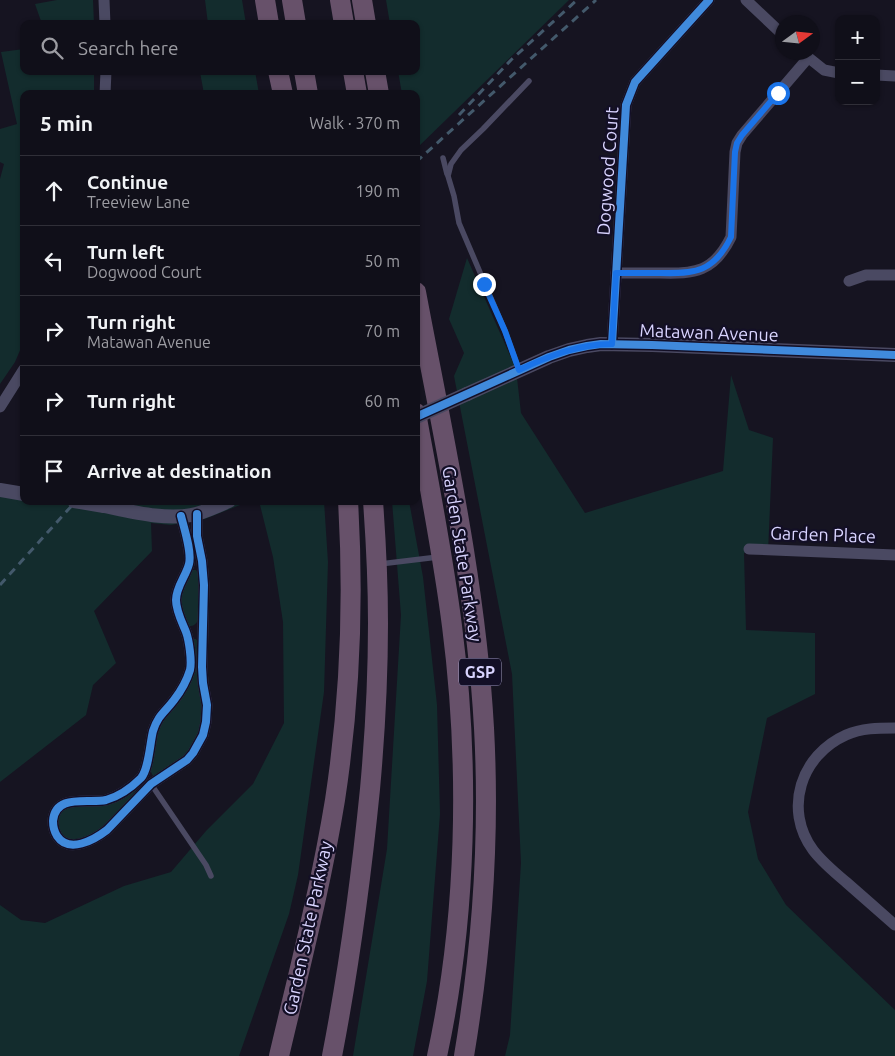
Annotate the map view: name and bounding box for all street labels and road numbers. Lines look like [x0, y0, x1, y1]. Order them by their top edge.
street label: Dogwood Court [593, 106, 621, 236]
street label: Matawan Avenue [639, 320, 779, 344]
street label: Garden State Parkway [439, 465, 487, 643]
street label: Garden Place [770, 522, 876, 546]
road number: GSP [459, 659, 501, 686]
street label: Garden State Parkway [279, 839, 335, 1017]

